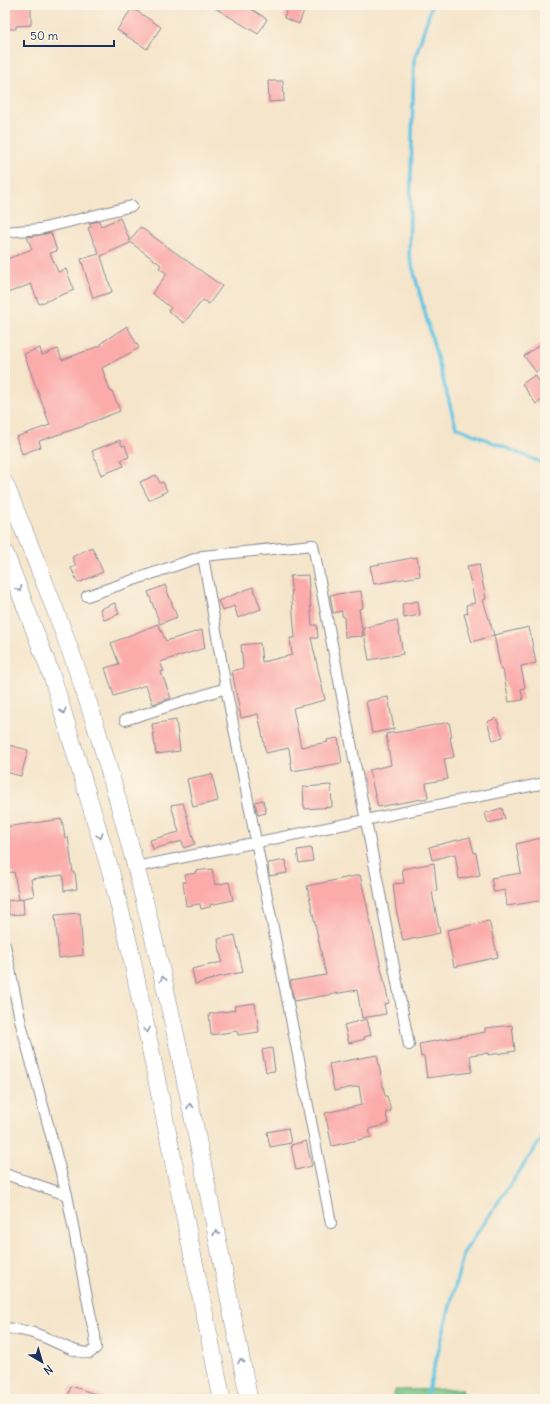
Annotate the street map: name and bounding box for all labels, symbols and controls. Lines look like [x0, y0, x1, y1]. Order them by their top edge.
scale bar [24, 22, 114, 48]
text: 50 m [30, 28, 59, 43]
one-way arrow [15, 585, 23, 592]
one-way arrow [58, 708, 67, 715]
one-way arrow [95, 832, 104, 839]
one-way arrow [159, 976, 168, 983]
one-way arrow [142, 1027, 151, 1033]
one-way arrow [186, 1103, 195, 1109]
one-way arrow [212, 1230, 220, 1236]
north arrow [22, 1342, 62, 1382]
one-way arrow [238, 1358, 246, 1364]
text: N [41, 1362, 55, 1378]

